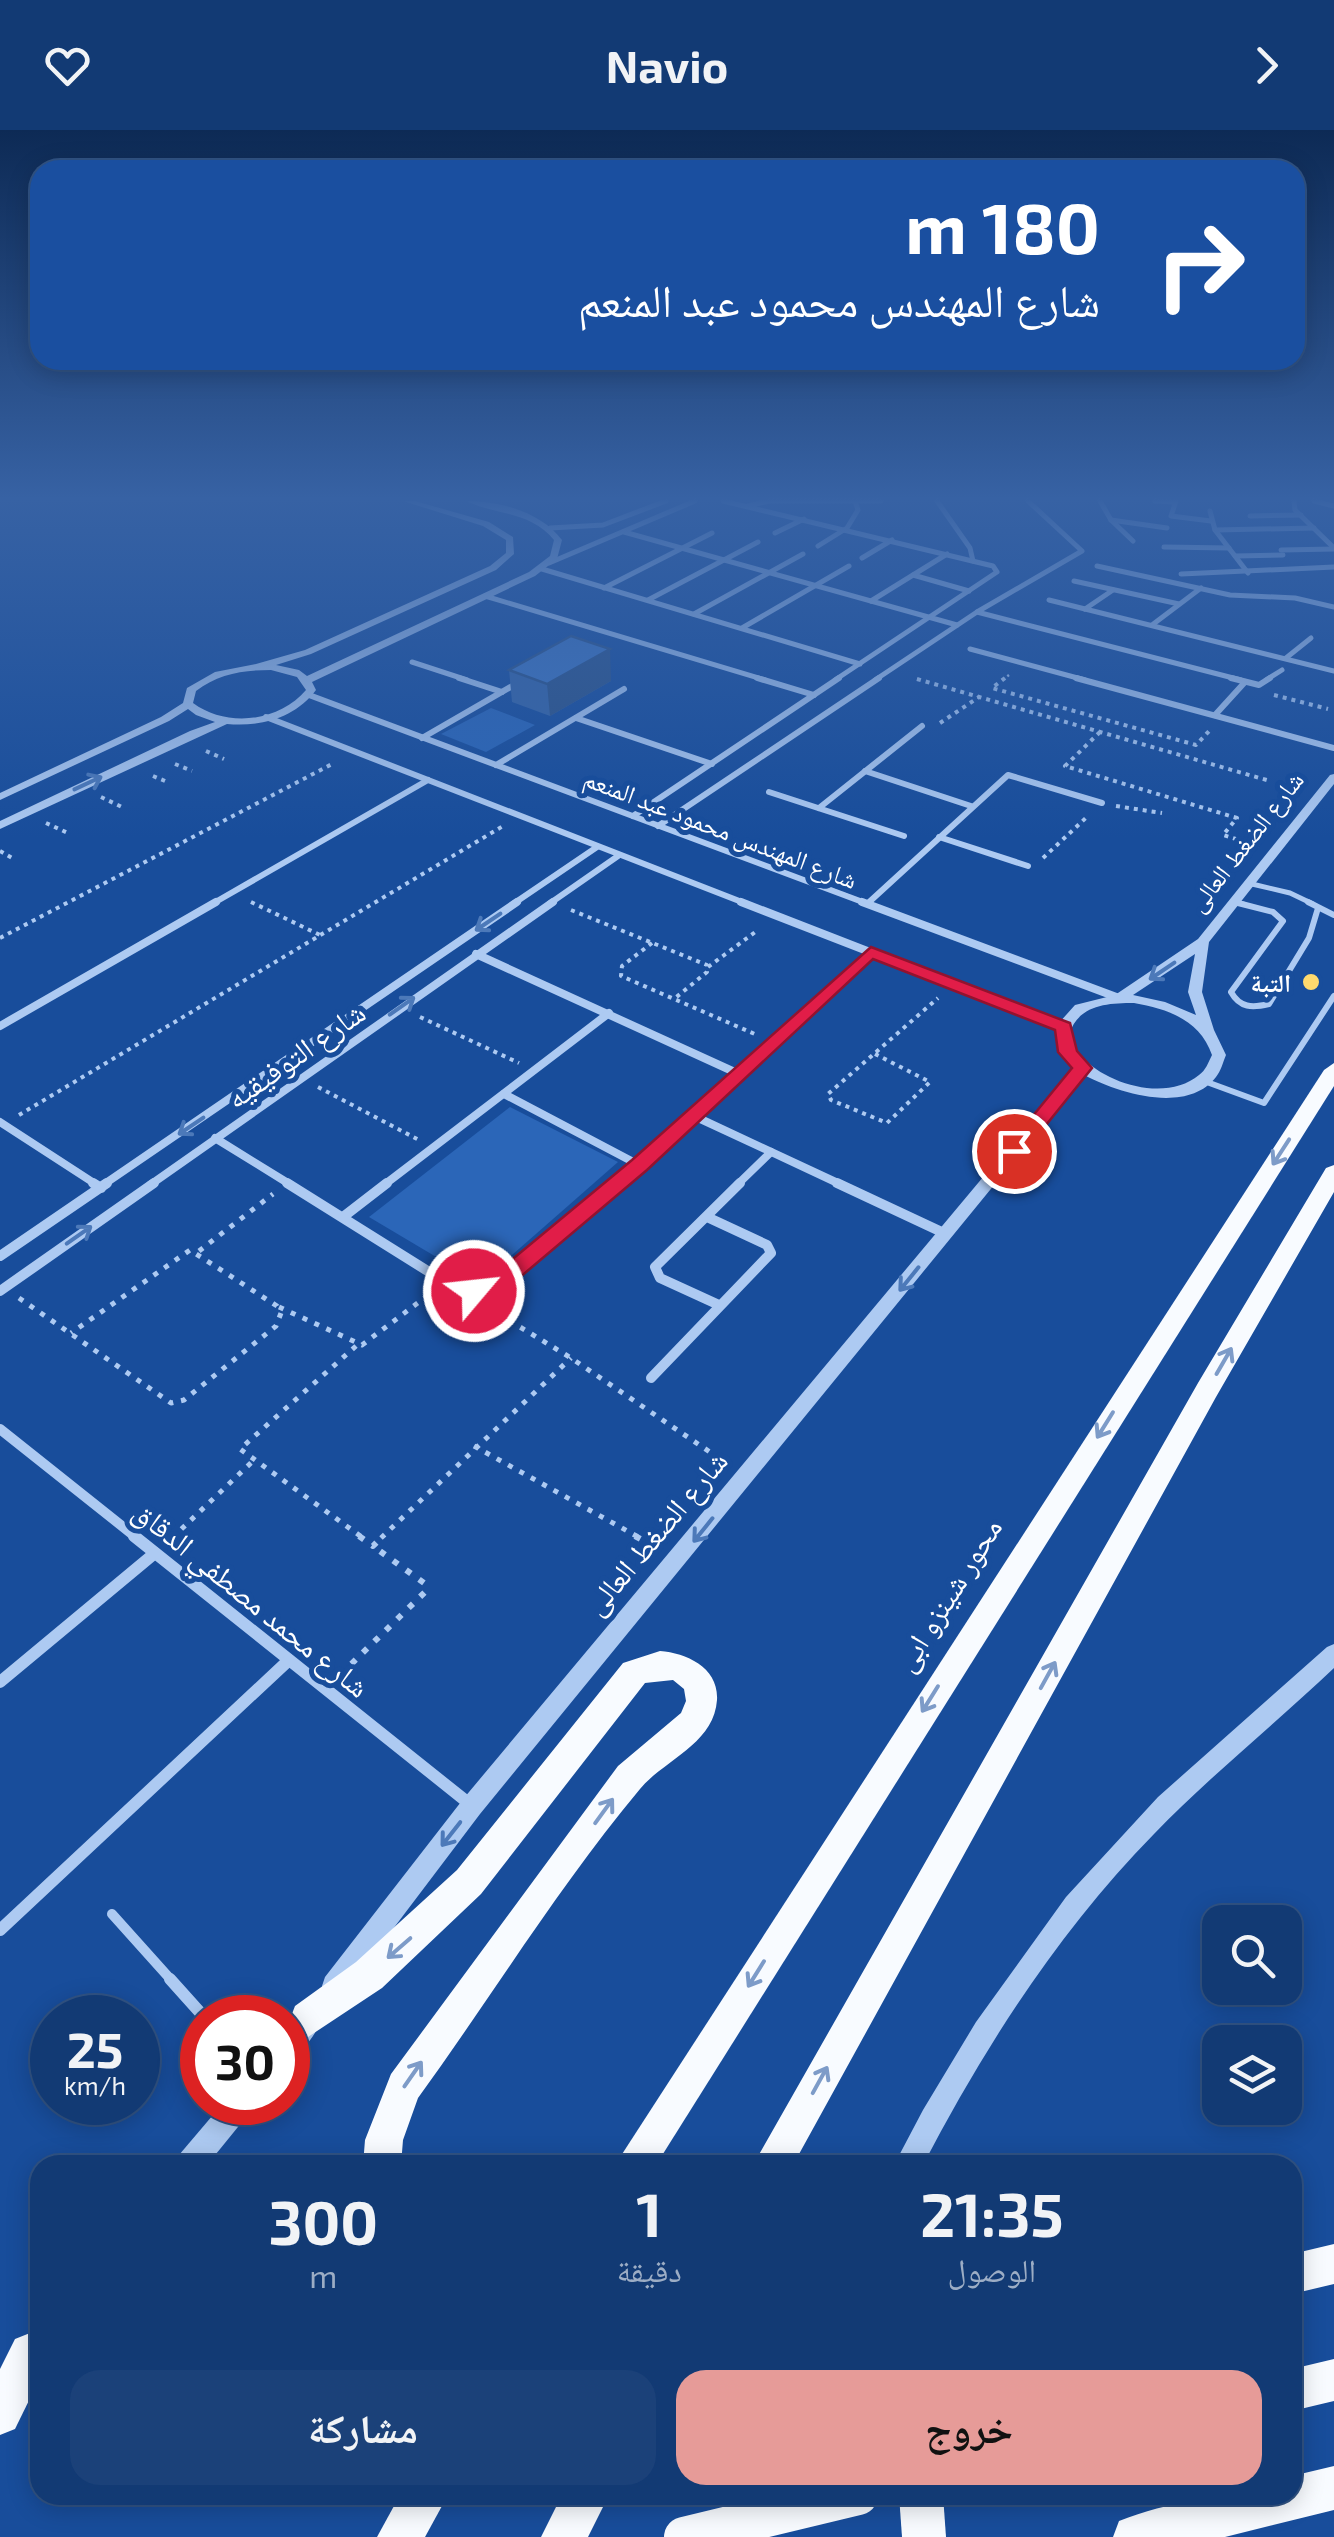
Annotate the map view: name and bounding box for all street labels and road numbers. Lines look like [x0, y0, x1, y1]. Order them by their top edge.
street label: شارع المهندس محمود عبد المنعم [579, 762, 862, 897]
street label: شارع الضغط العالى [1181, 765, 1311, 918]
street label: شارع التوفيقيه [219, 993, 373, 1118]
street label: شارع الضغط العالى [576, 1443, 736, 1623]
street label: شارع محمد مصطفي الدقاق [122, 1492, 377, 1710]
street label: محور شينزو ابى [886, 1511, 1010, 1678]

